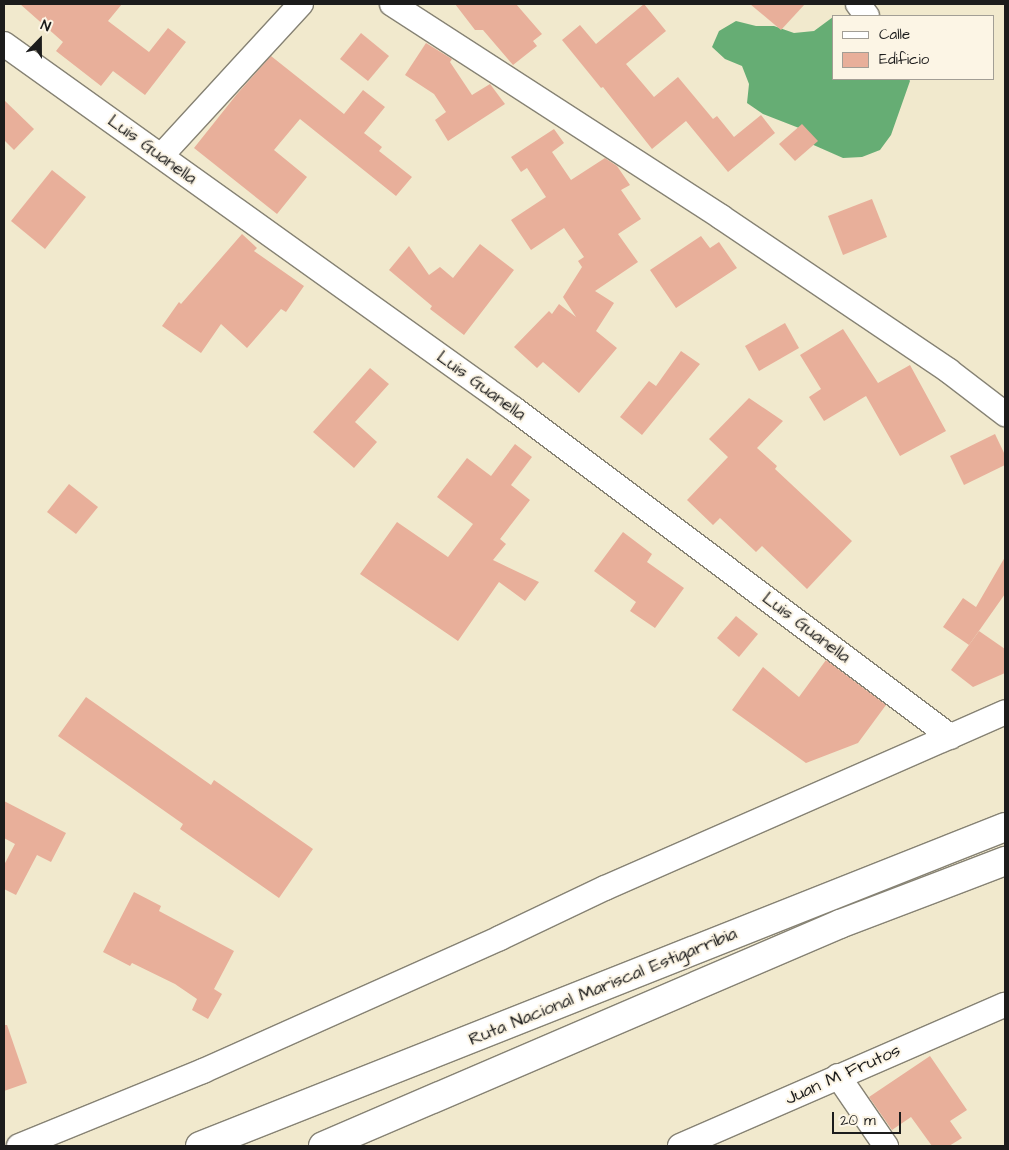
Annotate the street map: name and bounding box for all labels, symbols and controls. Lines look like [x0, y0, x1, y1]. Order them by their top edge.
north arrow [15, 15, 65, 65]
text: N [38, 15, 53, 37]
legend [832, 15, 994, 80]
text: Calle [879, 24, 910, 45]
text: Edificio [879, 49, 929, 70]
street label: Luis Guanella [103, 110, 201, 190]
street label: Luis Guanella [432, 346, 530, 426]
street label: Luis Guanella [758, 588, 854, 668]
street label: Ruta Nacional Mariscal Estigarribia [466, 923, 740, 1051]
street label: Juan M Frutos [782, 1040, 904, 1110]
scale bar [834, 1102, 903, 1134]
text: 20 m [840, 1110, 876, 1131]

